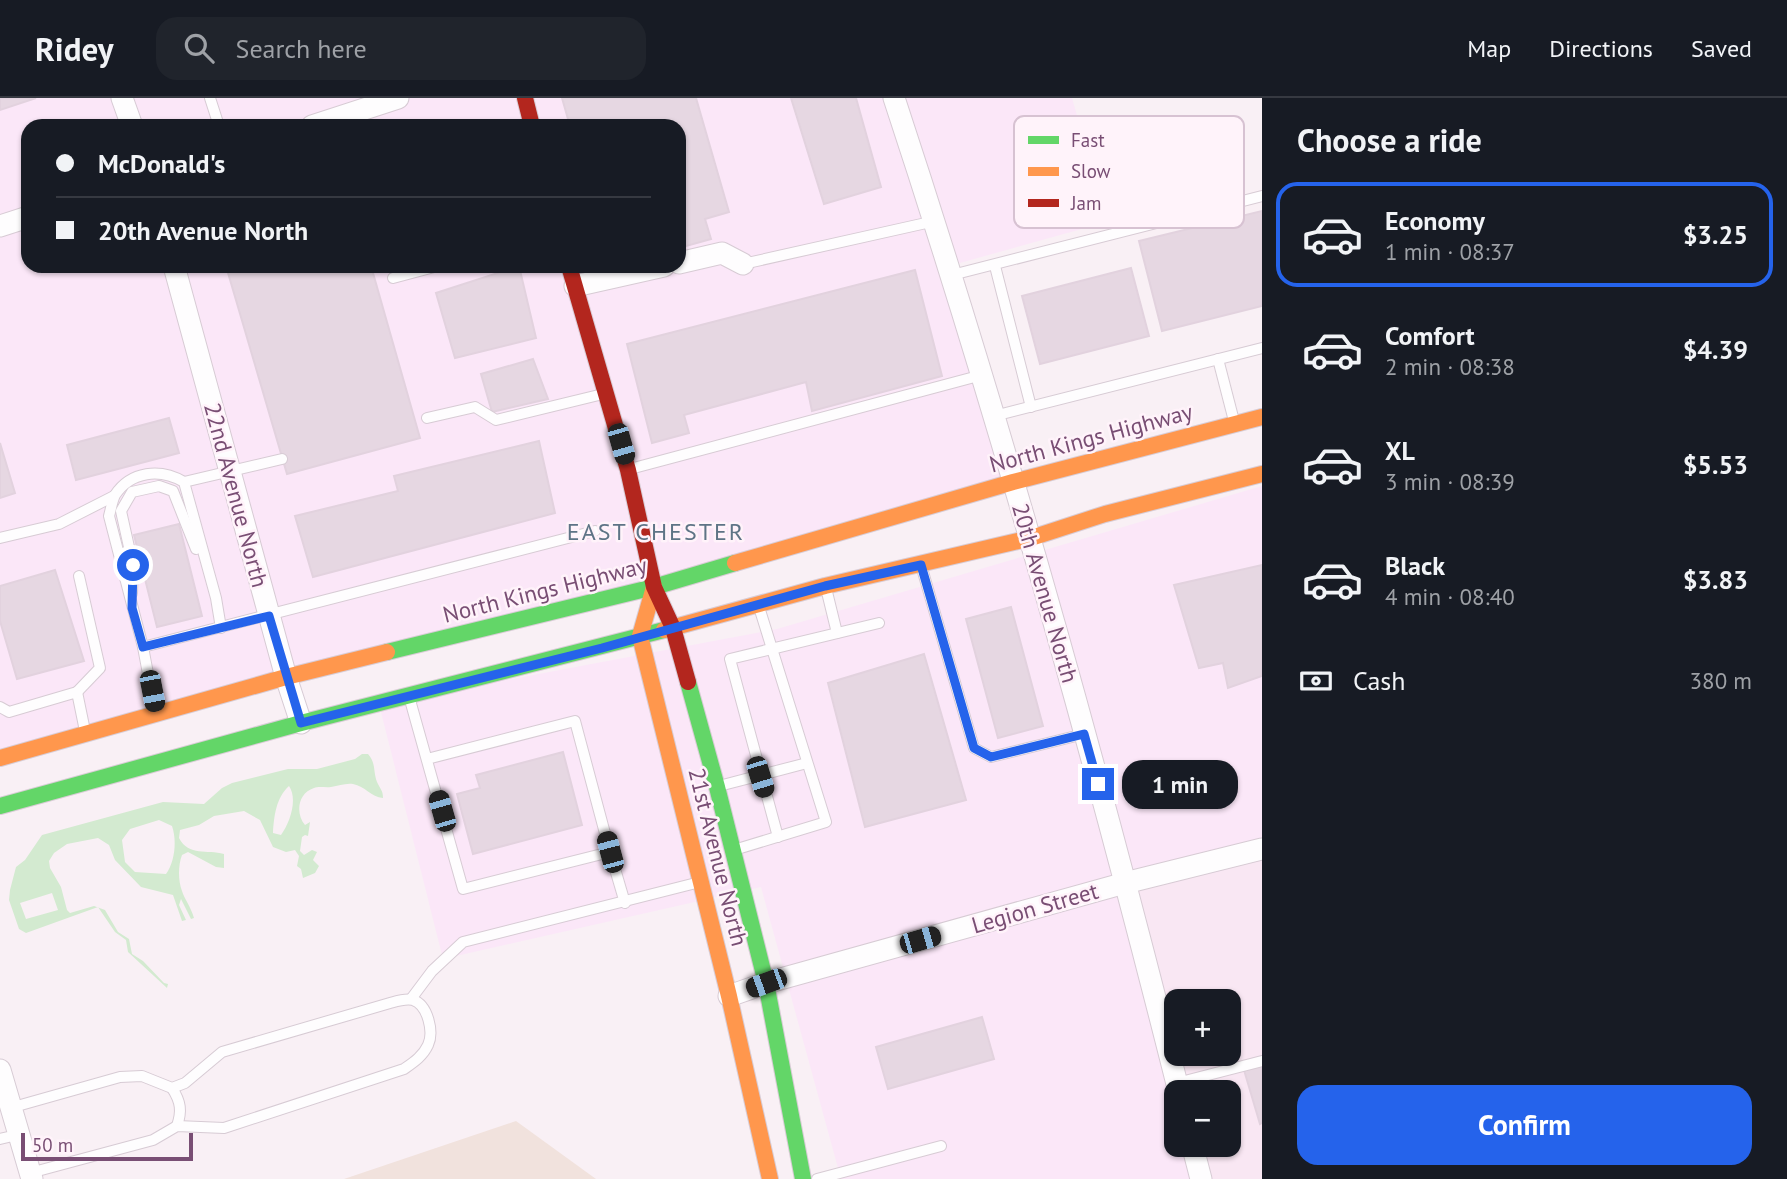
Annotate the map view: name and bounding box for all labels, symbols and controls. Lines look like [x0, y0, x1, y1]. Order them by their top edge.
search box [156, 17, 646, 80]
text: Ridey [35, 27, 114, 70]
icon: search [180, 29, 218, 67]
text: Search here [236, 32, 367, 65]
text: Map [1467, 33, 1511, 64]
text: Directions [1549, 33, 1653, 64]
text: Saved [1691, 33, 1752, 64]
legend [1014, 116, 1244, 228]
text: Choose a ride [1297, 119, 1482, 161]
text: Fast [1071, 128, 1105, 152]
text: McDonald's [98, 147, 225, 180]
text: Slow [1071, 159, 1111, 183]
text: Jam [1070, 191, 1101, 215]
icon: car [1301, 203, 1364, 266]
text: Economy [1385, 204, 1485, 237]
text: 20th Avenue North [98, 214, 308, 247]
text: $3.25 [1683, 218, 1748, 251]
text: 1 min · 08:37 [1385, 237, 1515, 266]
icon: car [1301, 318, 1364, 381]
text: Comfort [1385, 319, 1475, 352]
text: $4.39 [1683, 333, 1748, 366]
text: 2 min · 08:38 [1385, 352, 1515, 381]
street label: North Kings Highway [986, 396, 1196, 479]
street label: 22nd Avenue North [198, 399, 275, 590]
car [606, 421, 637, 467]
icon: car [1301, 433, 1364, 496]
text: XL [1385, 434, 1415, 467]
text: $5.53 [1683, 448, 1748, 481]
text: 3 min · 08:39 [1385, 467, 1515, 496]
street label: 20th Avenue North [1006, 500, 1085, 686]
district label: EAST CHESTER [567, 516, 745, 547]
icon: car [1301, 548, 1364, 611]
route start [117, 549, 149, 581]
text: Black [1385, 549, 1445, 582]
street label: North Kings Highway [440, 550, 650, 629]
text: $3.83 [1683, 563, 1748, 596]
text: 4 min · 08:40 [1385, 582, 1515, 611]
icon: cash [1297, 662, 1335, 700]
text: Cash [1353, 664, 1405, 697]
text: 380 m [1690, 666, 1752, 695]
car [138, 668, 167, 714]
car [744, 754, 777, 800]
callout: 1 min [1122, 760, 1238, 808]
street label: 21st Avenue North [682, 765, 755, 949]
route end [1082, 768, 1114, 800]
text: 1 min [1152, 770, 1208, 799]
car [427, 788, 458, 834]
car [595, 829, 626, 875]
street label: Legion Street [968, 876, 1102, 939]
car [897, 924, 944, 956]
car [743, 966, 790, 1000]
map controls [1164, 989, 1241, 1157]
button: + [1164, 989, 1241, 1066]
button: − [1164, 1080, 1241, 1157]
button: Confirm [1297, 1085, 1752, 1165]
scale bar [21, 1130, 192, 1162]
text: 50 m [32, 1133, 73, 1157]

